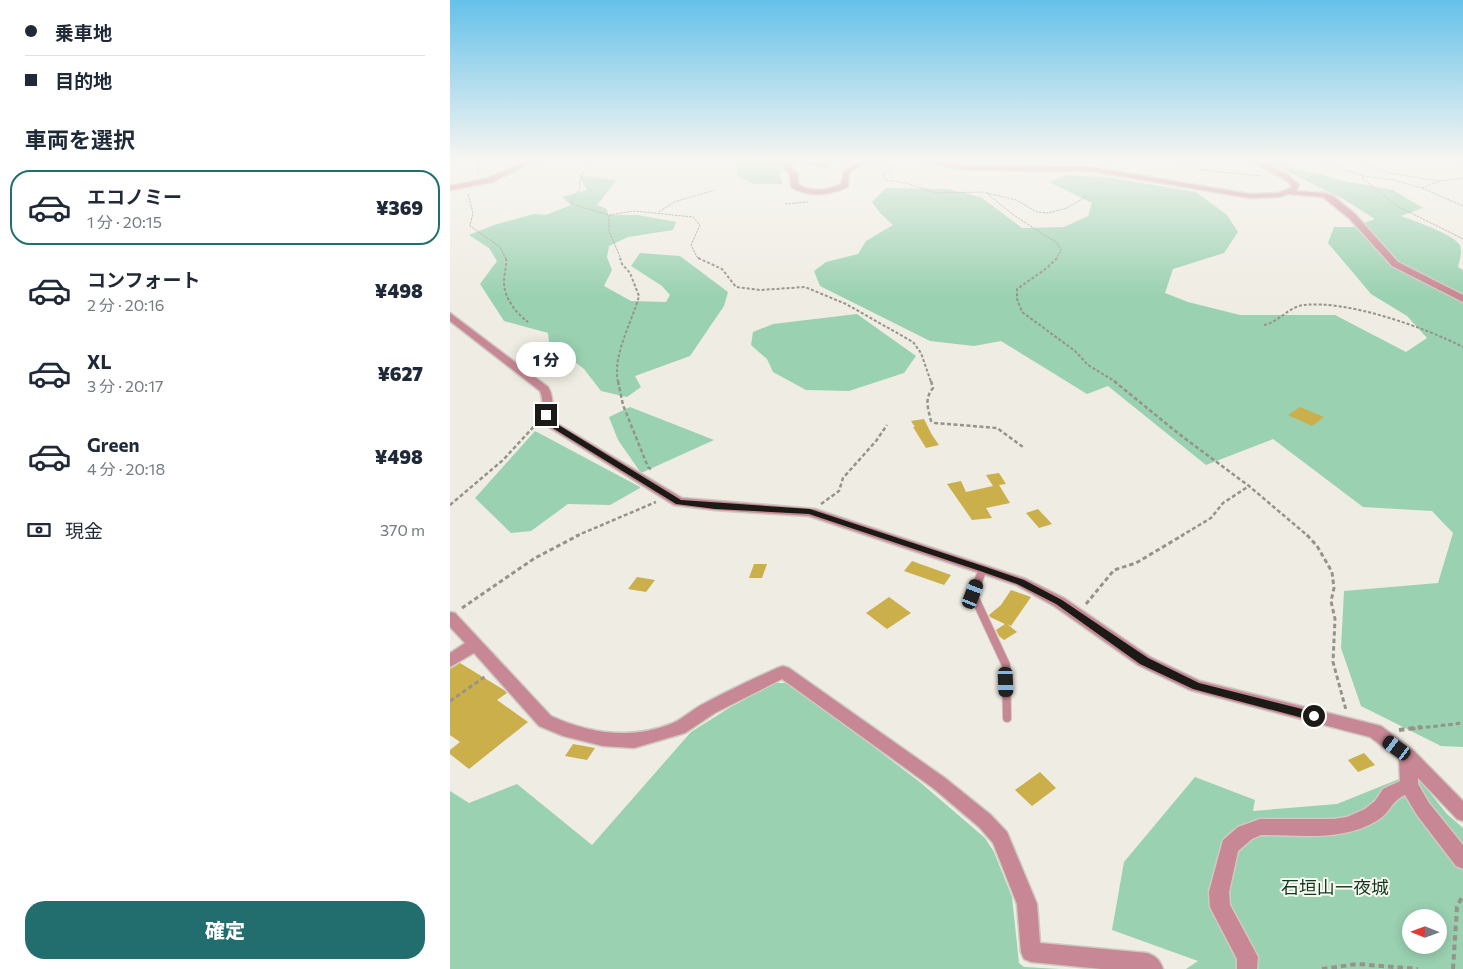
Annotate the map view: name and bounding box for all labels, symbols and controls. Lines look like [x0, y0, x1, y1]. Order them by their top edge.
text: 乗車地 [55, 21, 112, 44]
text: 目的地 [55, 69, 112, 92]
text: 車両を選択 [25, 126, 135, 153]
icon: car [27, 185, 72, 230]
text: エコノミー [87, 185, 182, 208]
text: ¥369 [376, 196, 423, 219]
text: 1 分 · 20:15 [87, 212, 162, 231]
icon: car [27, 268, 72, 313]
text: コンフォート [87, 268, 200, 291]
text: ¥498 [375, 279, 423, 302]
text: 2 分 · 20:16 [87, 295, 164, 314]
callout: 1 分 [516, 342, 576, 378]
text: XL [87, 350, 112, 373]
text: 1 分 [533, 350, 559, 369]
icon: car [27, 351, 72, 396]
text: ¥627 [377, 362, 423, 385]
text: 3 分 · 20:17 [87, 376, 163, 395]
route end [535, 404, 557, 426]
text: Green [87, 433, 139, 456]
icon: car [27, 434, 72, 479]
text: ¥498 [375, 445, 423, 468]
text: 4 分 · 20:18 [87, 459, 165, 478]
icon: cash [25, 516, 53, 544]
text: 現金 [65, 519, 103, 542]
text: 370 m [380, 520, 425, 539]
car [960, 577, 985, 611]
car [997, 667, 1014, 697]
route start [1303, 705, 1325, 727]
car [1380, 733, 1413, 763]
park label: 石垣山一夜城 [1281, 876, 1389, 898]
button: 確定 [25, 901, 425, 959]
north arrow [1402, 909, 1448, 954]
map controls [1402, 909, 1447, 954]

